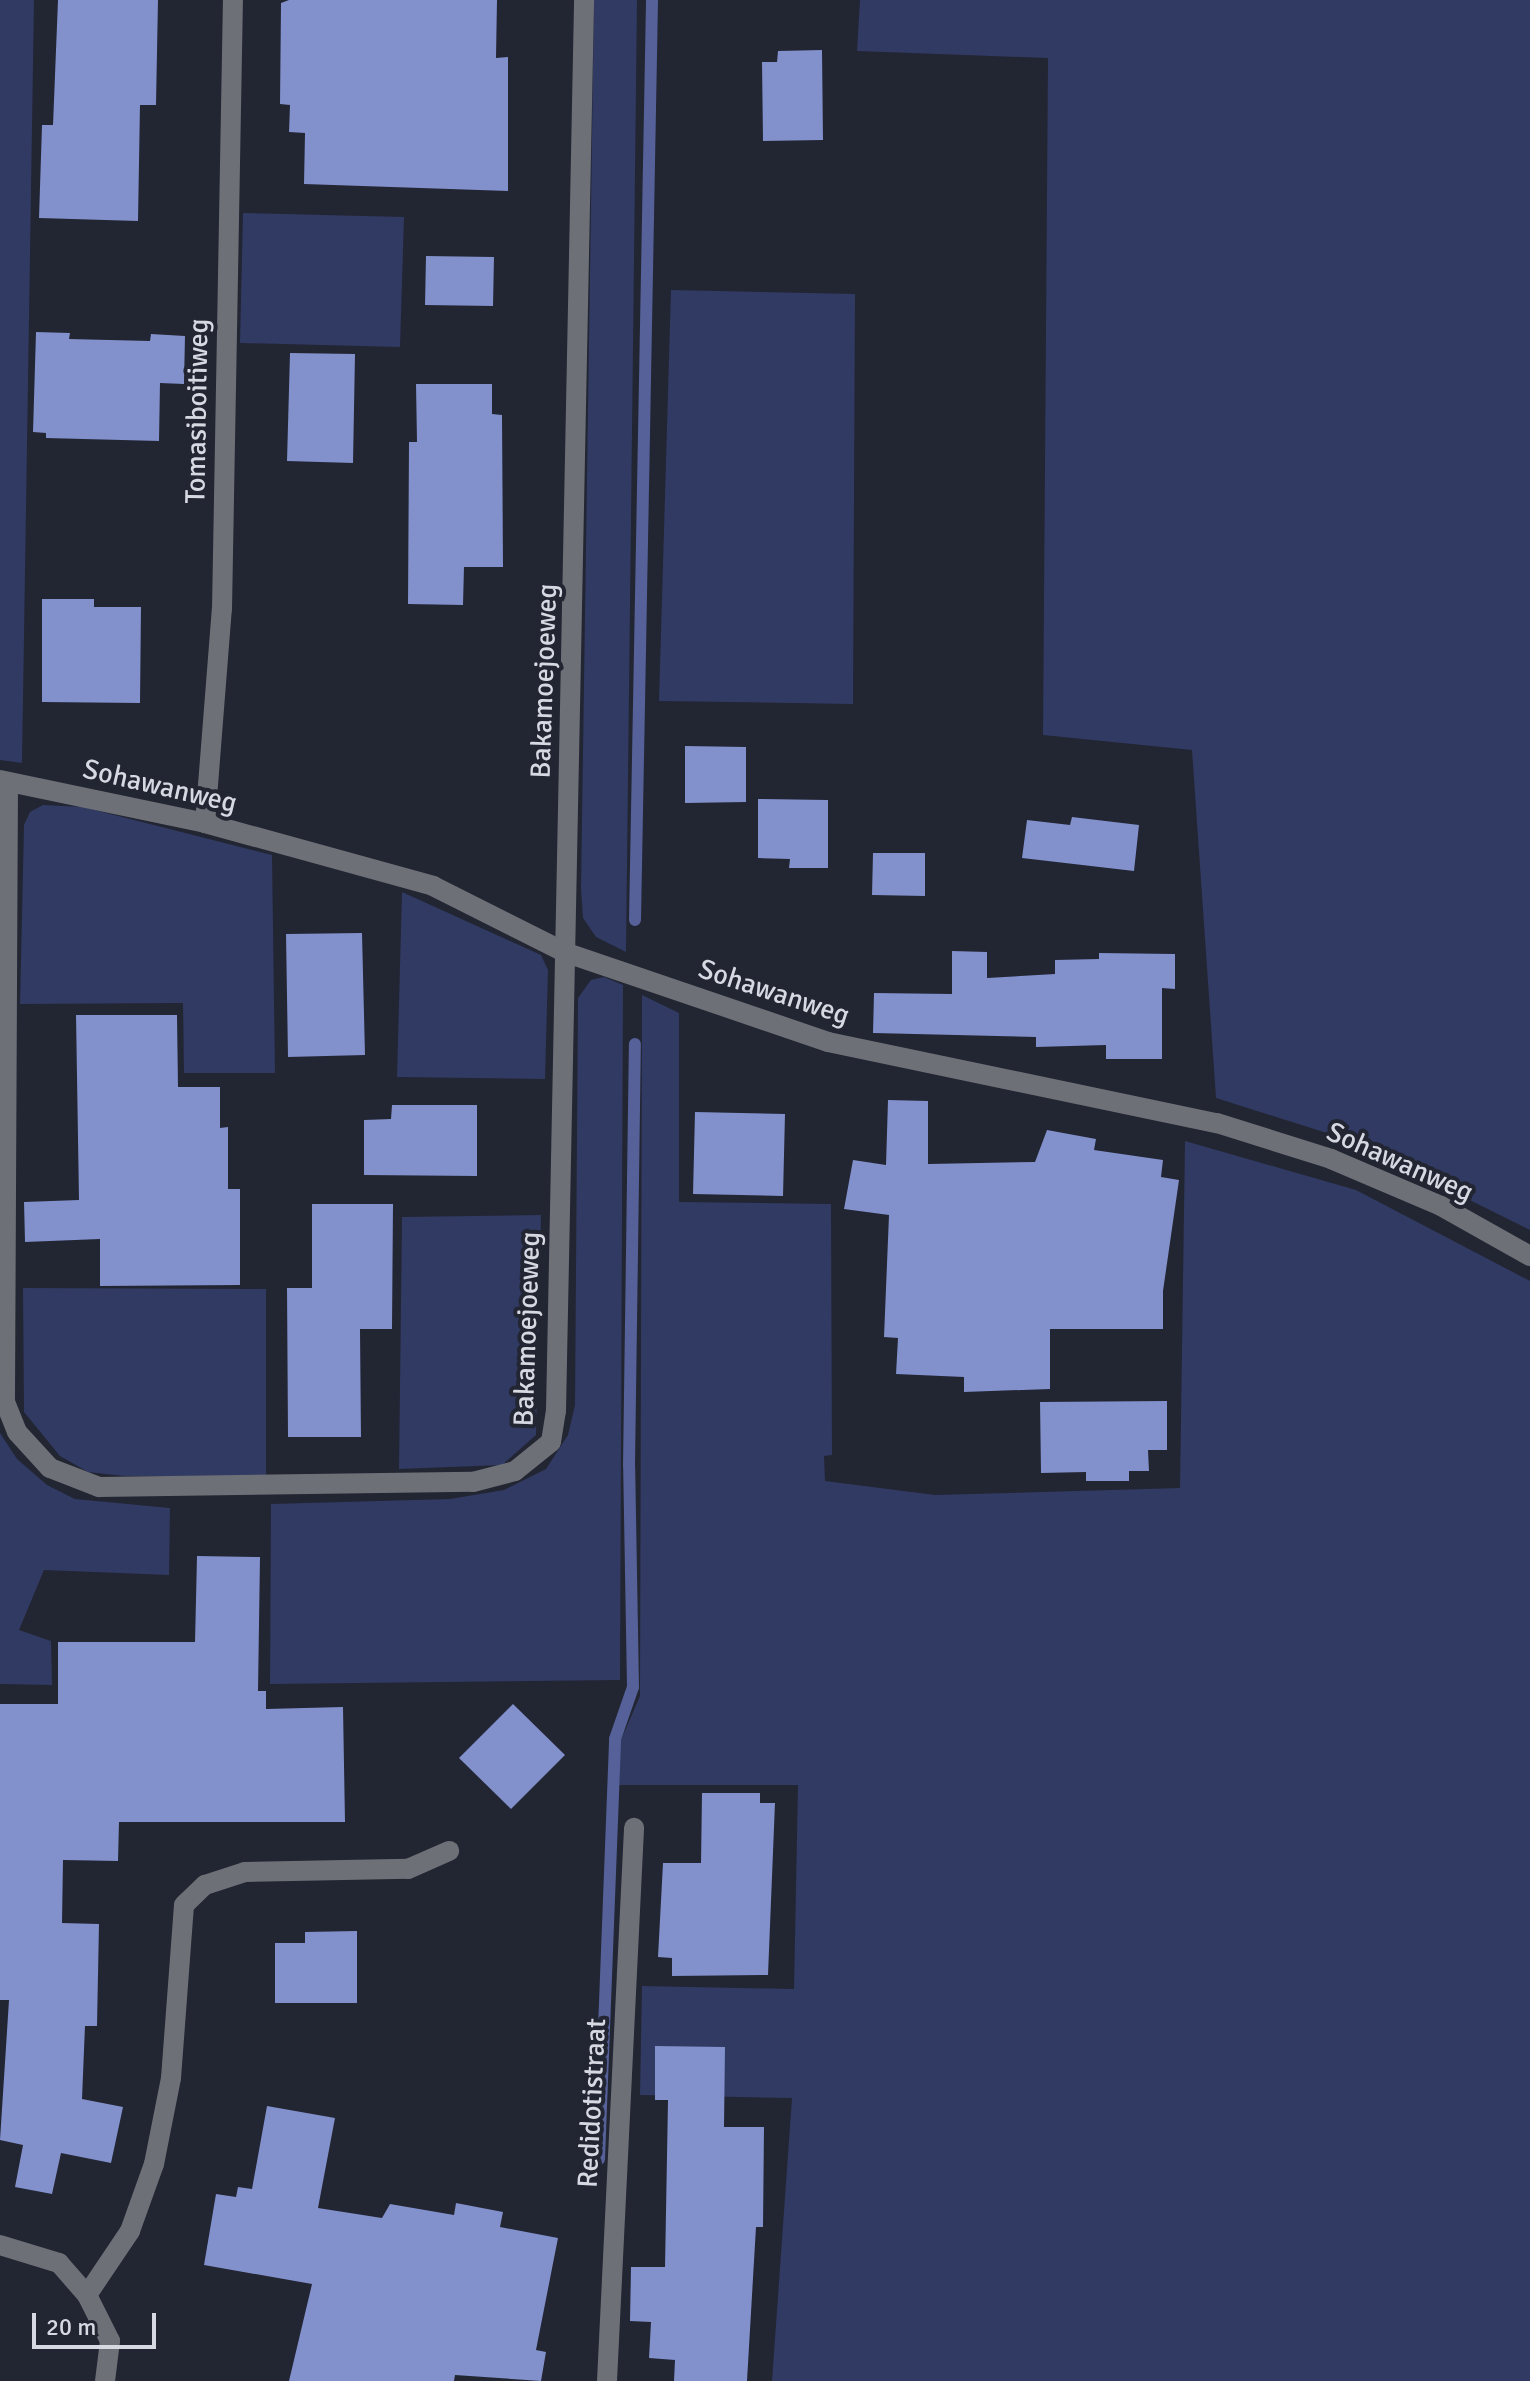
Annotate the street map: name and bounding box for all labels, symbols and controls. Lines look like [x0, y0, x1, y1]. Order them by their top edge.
street label: Tomasiboitiweg [179, 318, 215, 504]
street label: Bakamoejoeweg [524, 583, 564, 779]
street label: Sohawanweg [80, 752, 240, 820]
street label: Sohawanweg [694, 952, 854, 1032]
street label: Sohawanweg [1322, 1115, 1478, 1209]
street label: Bakamoejoeweg [507, 1231, 547, 1427]
street label: Redidotistraat [571, 2017, 613, 2189]
scale bar [36, 2297, 160, 2347]
text: 20 m [46, 2312, 96, 2342]

